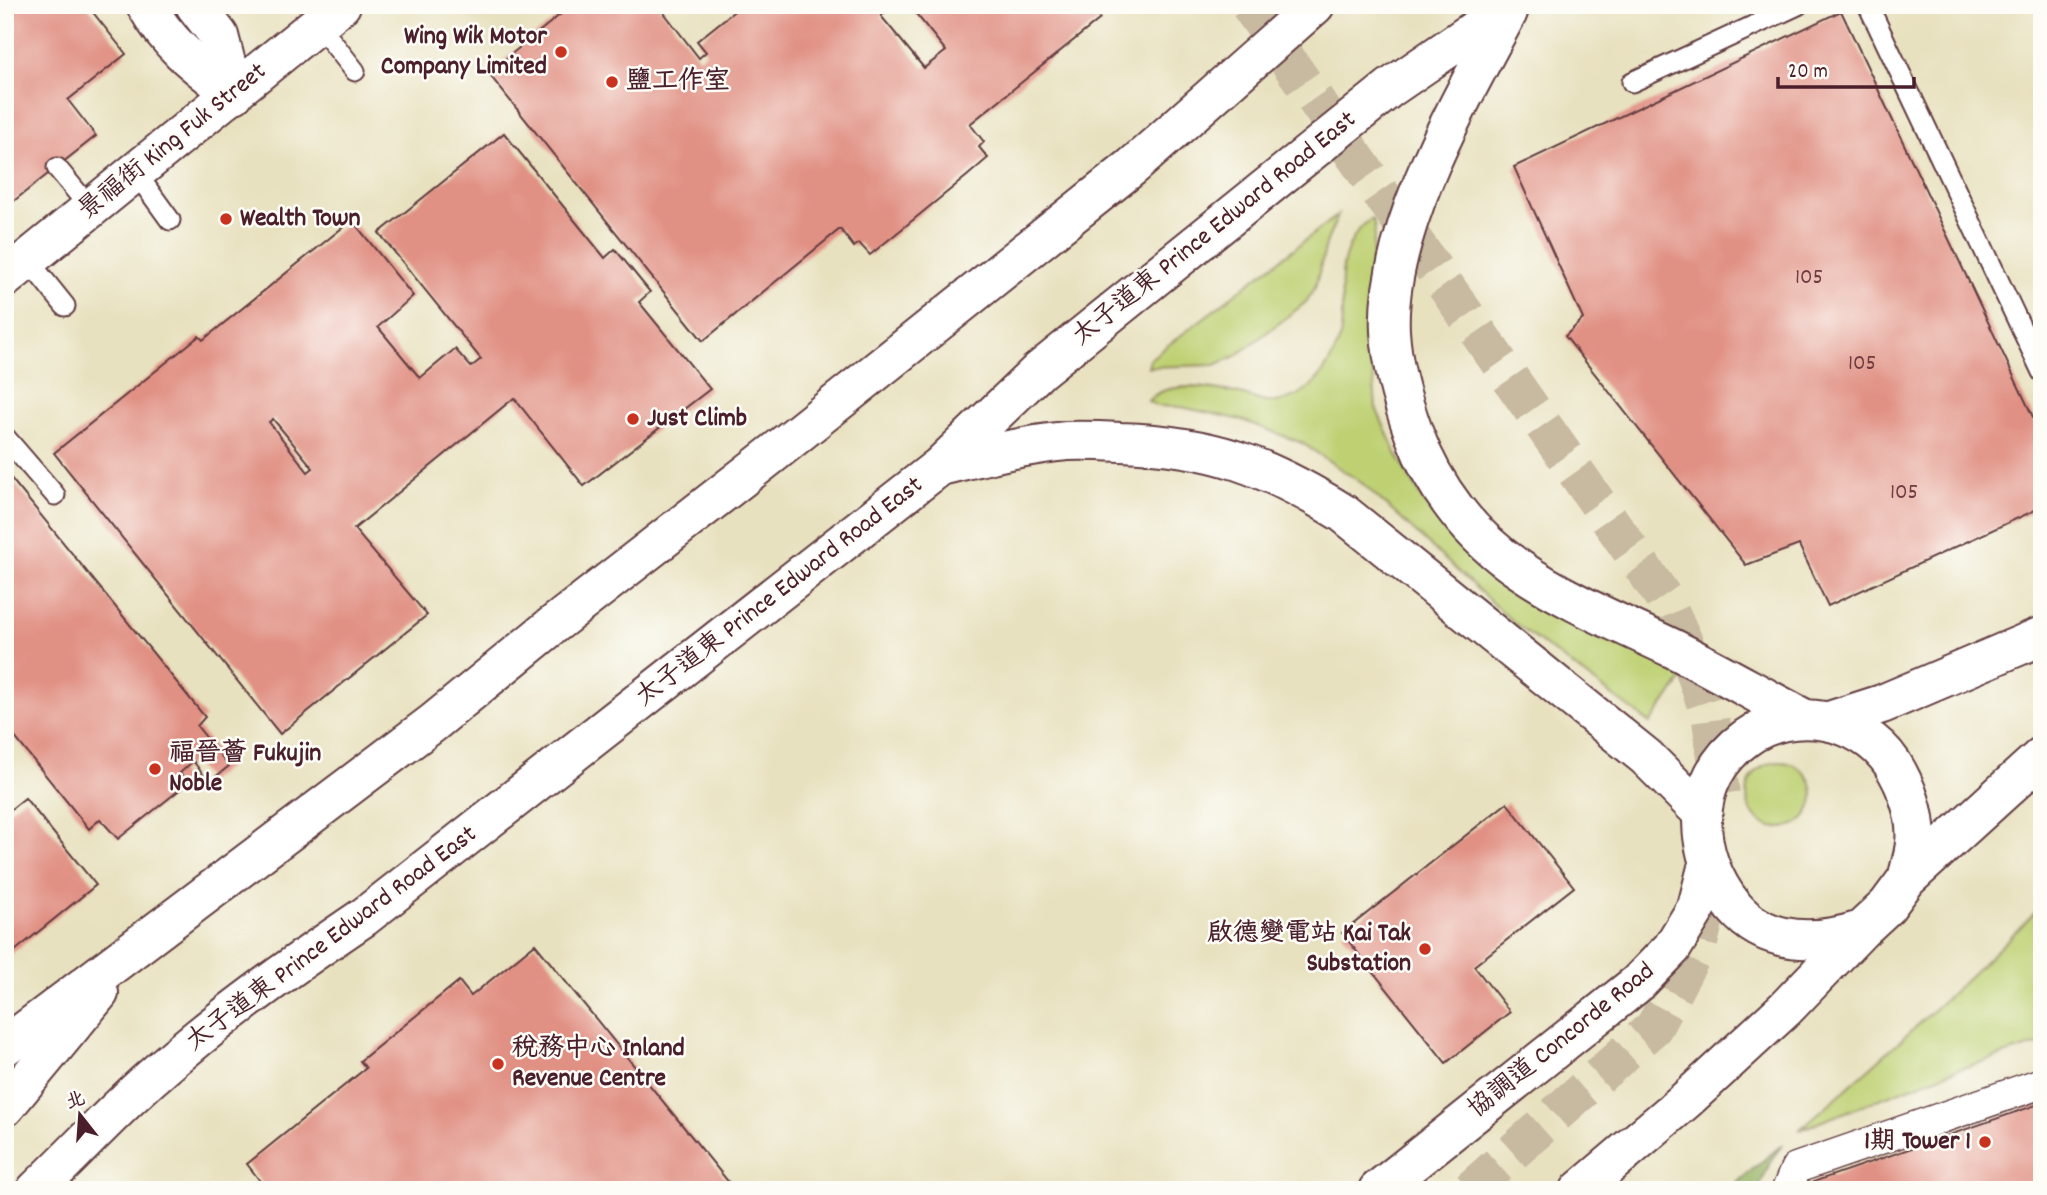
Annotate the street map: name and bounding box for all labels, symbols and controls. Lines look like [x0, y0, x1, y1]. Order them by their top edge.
place label: Wing Wik Motor Company Limited [381, 19, 547, 86]
marker: Wing Wik Motor Company Limited [553, 44, 569, 60]
scale bar [1778, 46, 1914, 90]
street label: 景福街 King Fuk Street [71, 54, 275, 230]
text: 20 m [1788, 58, 1828, 88]
place label: 鹽工作室 [626, 64, 730, 101]
marker: 鹽工作室 [604, 74, 620, 90]
street label: 太子道東 Prince Edward Road East [1065, 102, 1365, 355]
place label: Wealth Town [240, 201, 361, 238]
marker: Wealth Town [218, 211, 234, 227]
house number: 105 [1795, 262, 1823, 295]
house number: 105 [1848, 348, 1876, 381]
place label: Just Climb [647, 401, 747, 438]
marker: Just Climb [625, 411, 641, 427]
street label: 太子道東 Prince Edward Road East [628, 468, 932, 716]
house number: 105 [1890, 477, 1918, 510]
place label: 福晉薈 Fukujin Noble [169, 736, 321, 803]
marker: 福晉薈 Fukujin Noble [147, 761, 163, 777]
street label: 太子道東 Prince Edward Road East [179, 817, 486, 1061]
place label: 啟德變電站 Kai Tak Substation [1207, 916, 1411, 983]
marker: 啟德變電站 Kai Tak Substation [1417, 941, 1433, 957]
street label: 協調道 Concorde Road [1461, 954, 1663, 1128]
place label: 稅務中心 Inland Revenue Centre [512, 1031, 685, 1098]
marker: 稅務中心 Inland Revenue Centre [490, 1056, 506, 1072]
north arrow [46, 1080, 116, 1150]
text: 北 [63, 1086, 89, 1118]
place label: 1期 Tower 1 [1864, 1124, 1971, 1161]
marker: 1期 Tower 1 [1977, 1134, 1993, 1150]

